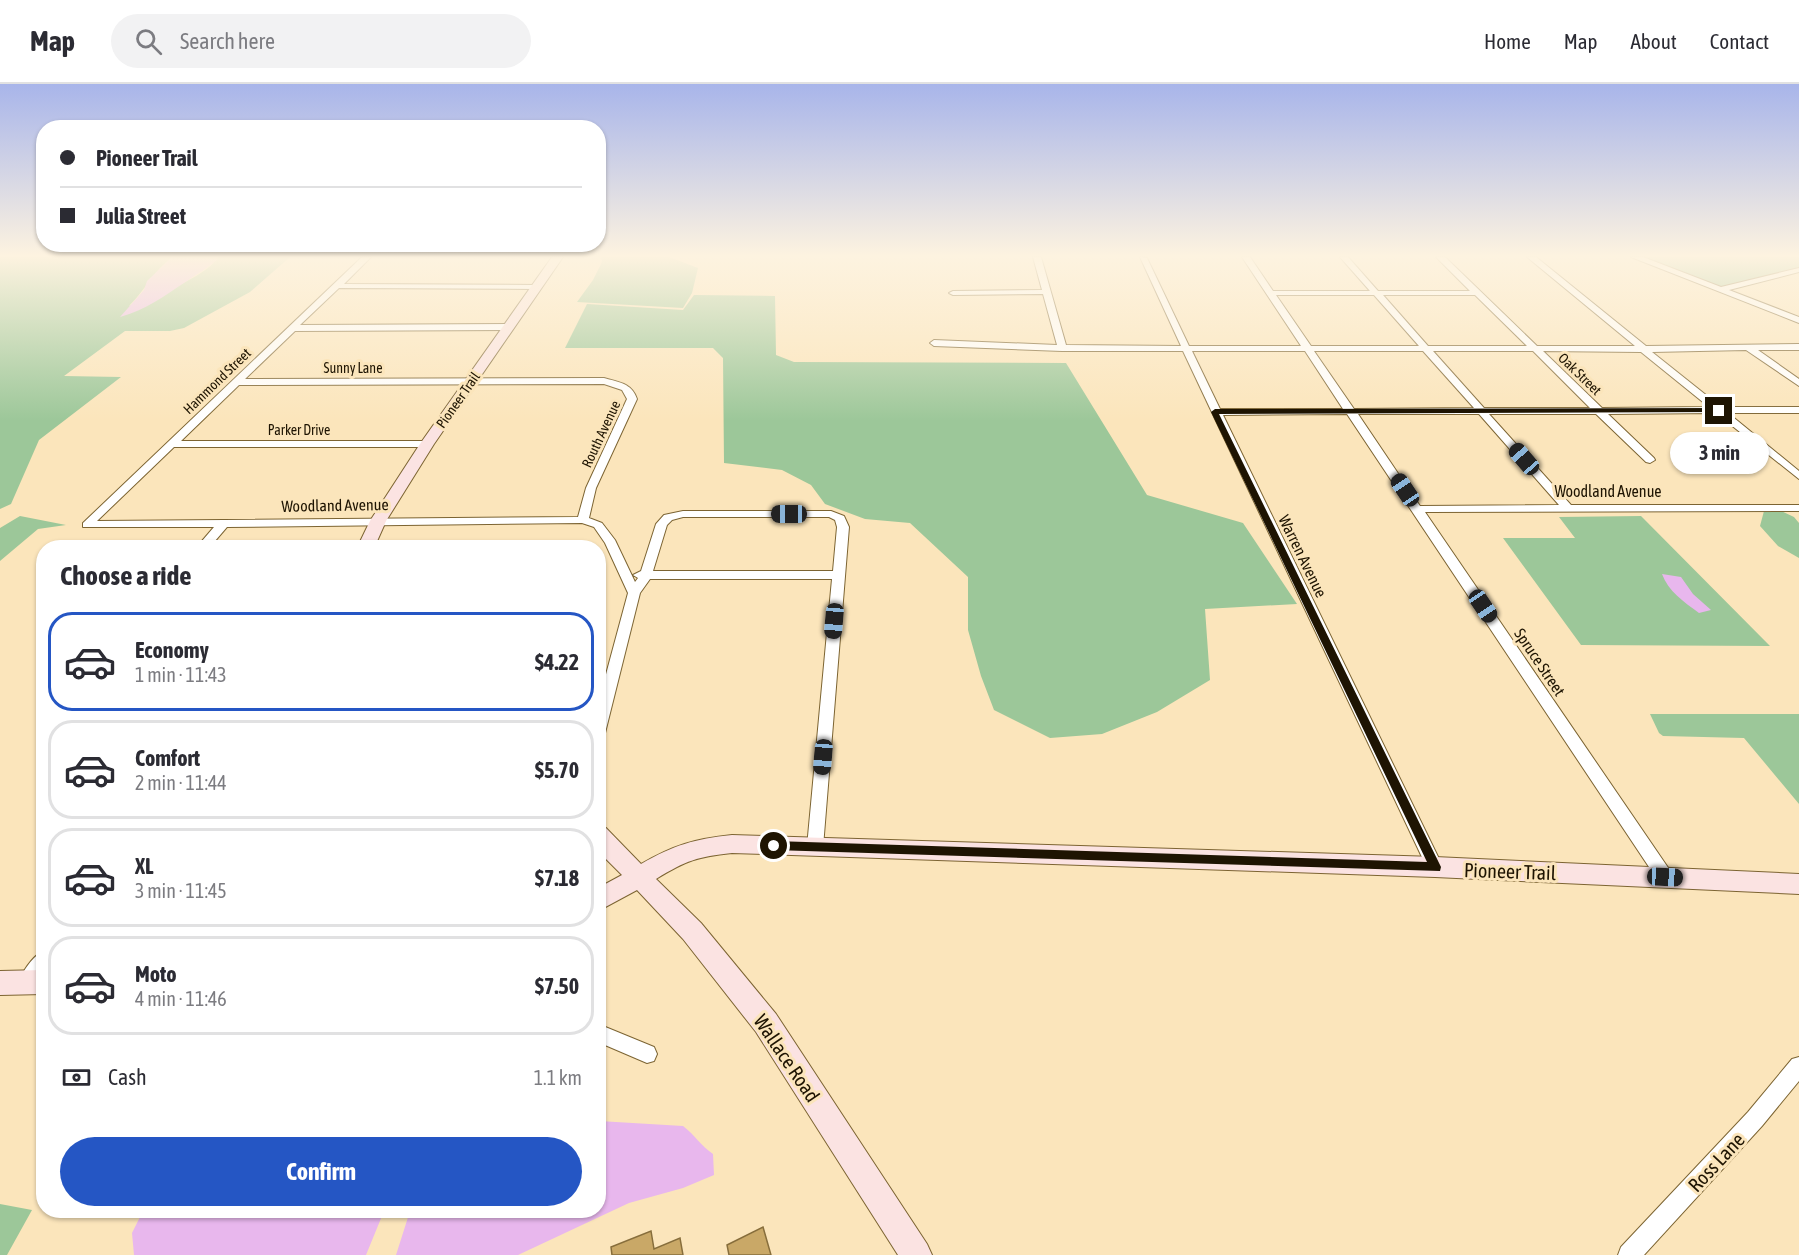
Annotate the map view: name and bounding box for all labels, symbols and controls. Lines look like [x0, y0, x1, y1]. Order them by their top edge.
search box [111, 14, 531, 68]
text: Map [30, 25, 75, 57]
icon: search [132, 25, 165, 58]
text: Search here [180, 28, 275, 54]
text: Home [1484, 29, 1531, 53]
text: Map [1564, 29, 1598, 53]
text: About [1631, 29, 1677, 53]
text: Contact [1710, 29, 1769, 53]
text: Pioneer Trail [96, 145, 198, 171]
text: Julia Street [96, 203, 186, 229]
street label: Hammond Street [180, 345, 254, 417]
street label: Oak Street [1555, 350, 1605, 398]
street label: Sunny Lane [324, 360, 382, 376]
street label: Pioneer Trail [433, 369, 483, 431]
route end [1705, 397, 1732, 424]
street label: Routh Avenue [579, 398, 623, 470]
street label: Parker Drive [268, 422, 330, 438]
callout: 3 min [1670, 432, 1768, 474]
car [1505, 440, 1543, 478]
text: 3 min [1699, 441, 1740, 464]
car [1387, 470, 1423, 510]
street label: Woodland Avenue [1554, 482, 1662, 500]
street label: Woodland Avenue [281, 495, 389, 515]
car [771, 505, 807, 523]
street label: Warren Avenue [1275, 512, 1331, 600]
text: Choose a ride [60, 560, 192, 591]
car [1465, 586, 1501, 626]
car [823, 602, 845, 640]
street label: Spruce Street [1510, 625, 1569, 700]
icon: car [63, 635, 117, 689]
text: Economy [135, 637, 209, 663]
text: $4.22 [535, 649, 579, 675]
text: 1 min · 11:43 [135, 663, 227, 686]
car [812, 738, 834, 776]
icon: car [63, 743, 117, 797]
text: Comfort [135, 745, 200, 771]
text: $5.70 [535, 757, 579, 783]
text: 2 min · 11:44 [135, 771, 227, 794]
route start [760, 832, 787, 859]
icon: car [63, 851, 117, 905]
text: XL [135, 853, 153, 879]
street label: Pioneer Trail [1464, 858, 1557, 884]
text: $7.18 [535, 865, 579, 891]
car [1647, 867, 1683, 887]
text: 3 min · 11:45 [135, 879, 227, 902]
icon: car [63, 959, 117, 1013]
text: Moto [135, 961, 177, 987]
text: $7.50 [535, 973, 579, 999]
text: 4 min · 11:46 [135, 987, 227, 1010]
street label: Wallace Road [749, 1010, 825, 1106]
icon: cash [60, 1061, 93, 1094]
text: Cash [108, 1064, 147, 1090]
text: 1.1 km [534, 1066, 582, 1089]
street label: Ross Lane [1683, 1128, 1749, 1196]
button: Confirm [60, 1137, 582, 1206]

